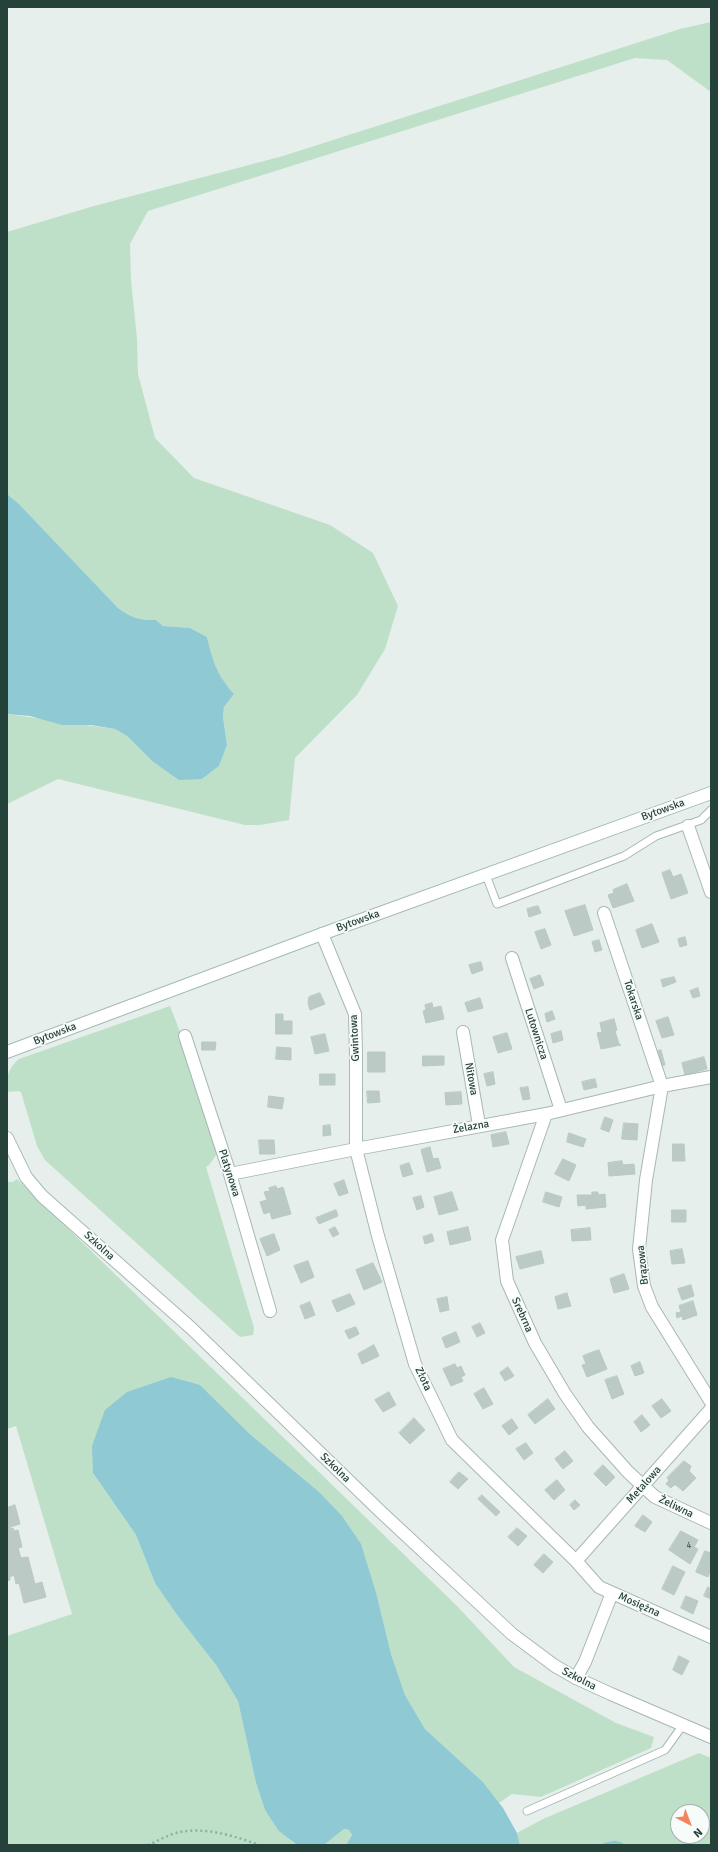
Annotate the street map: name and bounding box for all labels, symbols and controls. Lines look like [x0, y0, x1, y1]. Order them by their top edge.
street label: Bytowska [640, 796, 686, 824]
street label: Bytowska [335, 907, 381, 935]
street label: Tokarska [620, 978, 646, 1022]
street label: Lutownicza [521, 1007, 551, 1061]
street label: Gwintowa [347, 1014, 363, 1062]
street label: Bytowska [32, 1020, 78, 1048]
street label: Nitowa [462, 1062, 480, 1096]
street label: Żelazna [452, 1117, 490, 1137]
street label: Platynowa [215, 1148, 243, 1198]
street label: Szkolna [81, 1229, 117, 1263]
street label: Brązowa [634, 1244, 652, 1286]
street label: Srebrna [508, 1295, 536, 1335]
street label: Złota [412, 1365, 434, 1393]
street label: Szkolna [317, 1450, 353, 1486]
street label: Metalowa [624, 1464, 664, 1506]
street label: Żeliwna [656, 1493, 696, 1521]
house number: 4 [687, 1541, 691, 1551]
street label: Mosiężna [616, 1590, 662, 1620]
street label: Szkolna [560, 1665, 598, 1693]
north arrow [670, 1804, 710, 1844]
text: N [691, 1825, 705, 1840]

